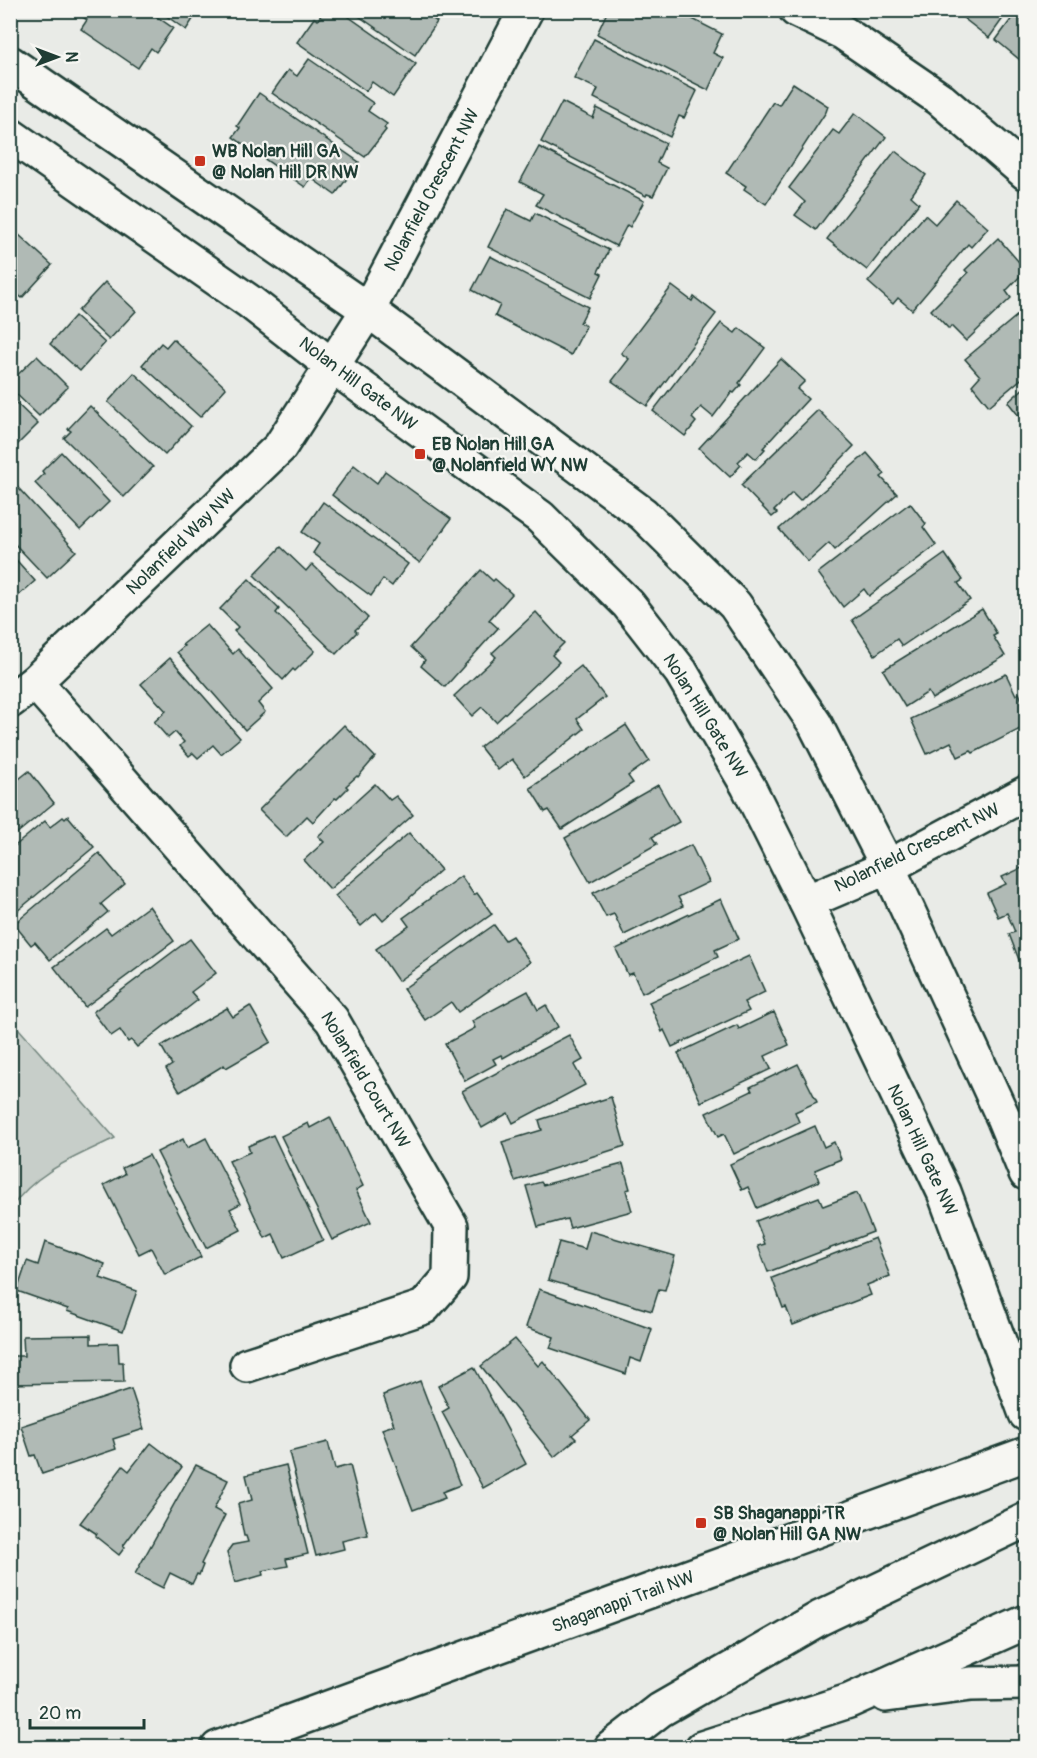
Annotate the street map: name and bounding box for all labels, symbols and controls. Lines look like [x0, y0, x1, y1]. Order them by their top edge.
north arrow [27, 27, 87, 87]
text: N [61, 52, 81, 63]
street label: Nolanfield Crescent NW [379, 105, 485, 275]
place label: WB Nolan Hill GA @ Nolan Hill DR NW [212, 140, 359, 184]
marker: WB Nolan Hill GA @ Nolan Hill DR NW [193, 154, 207, 168]
street label: Nolan Hill Gate NW [294, 332, 422, 436]
place label: EB Nolan Hill GA @ Nolanfield WY NW [432, 433, 588, 477]
marker: EB Nolan Hill GA @ Nolanfield WY NW [413, 447, 427, 461]
street label: Nolanfield Way NW [121, 484, 241, 600]
street label: Nolan Hill Gate NW [658, 650, 752, 782]
street label: Nolanfield Crescent NW [831, 798, 1003, 898]
street label: Nolanfield Court NW [315, 1007, 415, 1153]
street label: Nolan Hill Gate NW [881, 1081, 963, 1219]
place label: SB Shaganappi TR @ Nolan Hill GA NW [713, 1502, 861, 1546]
marker: SB Shaganappi TR @ Nolan Hill GA NW [694, 1516, 708, 1530]
street label: Shaganappi Trail NW [549, 1566, 697, 1638]
scale bar [30, 1692, 144, 1730]
text: 20 m [39, 1702, 81, 1725]

